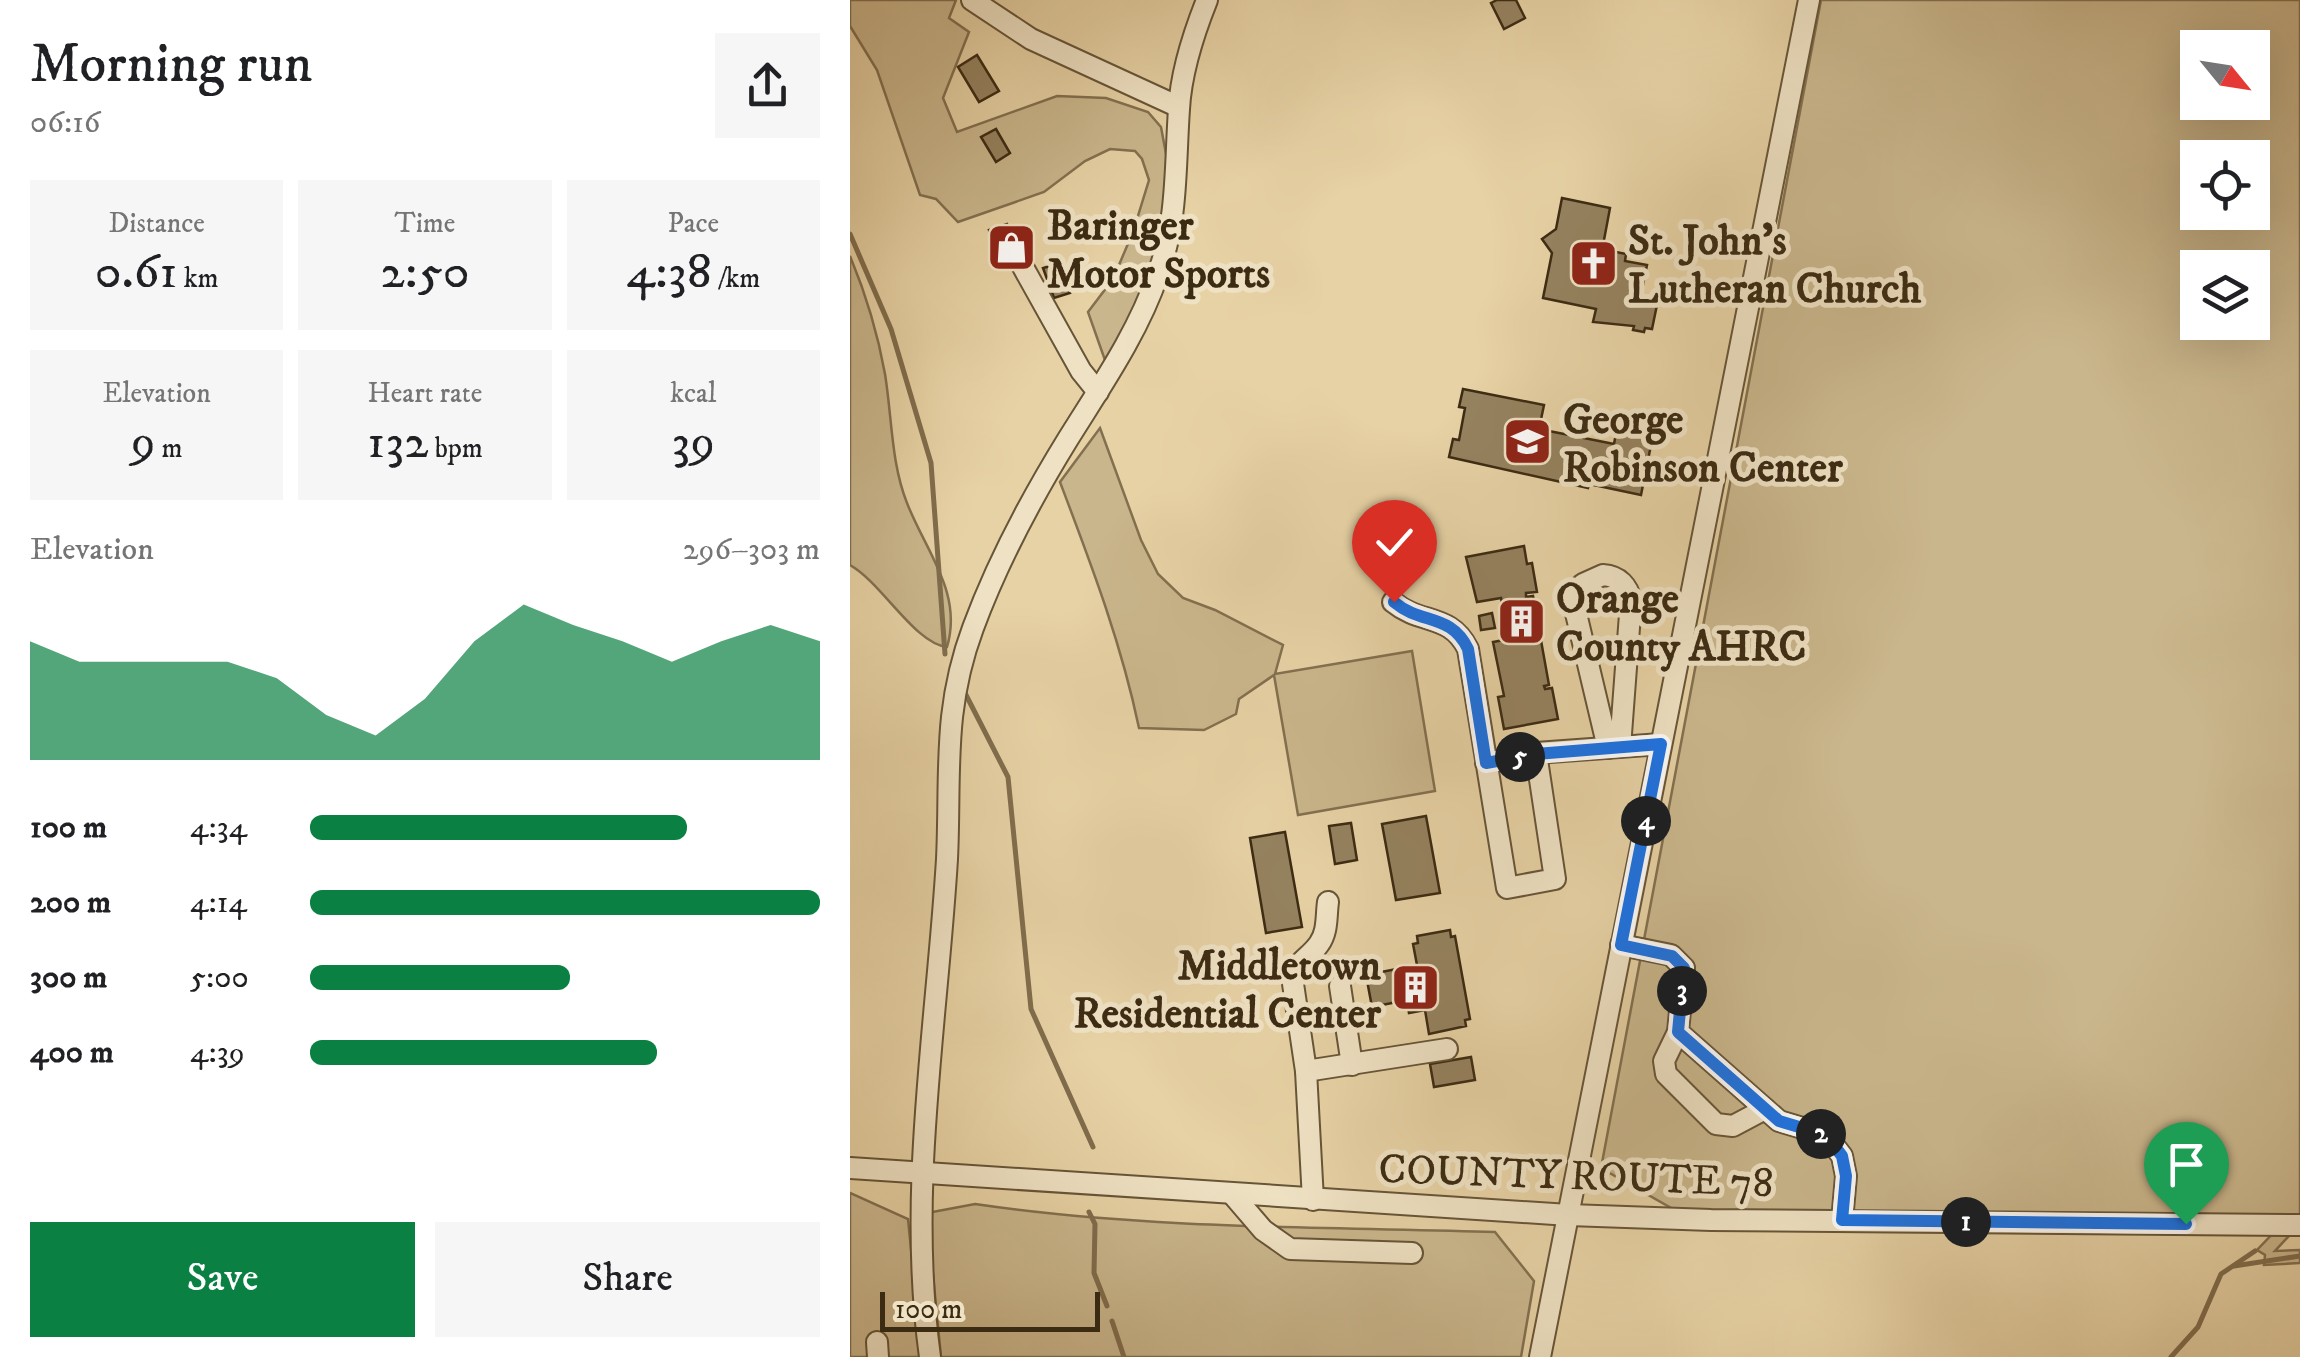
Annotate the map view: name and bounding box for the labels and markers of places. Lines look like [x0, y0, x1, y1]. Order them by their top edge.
place label: Baringer Motor Sports [1047, 201, 1270, 301]
place label: St. John's Lutheran Church [1628, 216, 1922, 316]
shop icon: Baringer Motor Sports [986, 222, 1038, 274]
church icon: St. John's Lutheran Church [1567, 237, 1619, 289]
place label: George Robinson Center [1563, 395, 1843, 495]
school or university icon: George Robinson Center [1502, 416, 1554, 468]
pin [1352, 500, 1437, 603]
place label: Orange County AHRC [1556, 574, 1806, 674]
building icon: Orange County AHRC [1495, 595, 1547, 647]
pin: 5 [1495, 732, 1545, 782]
pin: 4 [1621, 796, 1671, 846]
place label: Middletown Residential Center [1074, 941, 1381, 1041]
building icon: Middletown Residential Center [1390, 962, 1442, 1014]
pin: 3 [1657, 966, 1707, 1016]
pin: 2 [1796, 1109, 1846, 1159]
pin [2144, 1122, 2229, 1225]
pin: 1 [1941, 1197, 1991, 1247]

